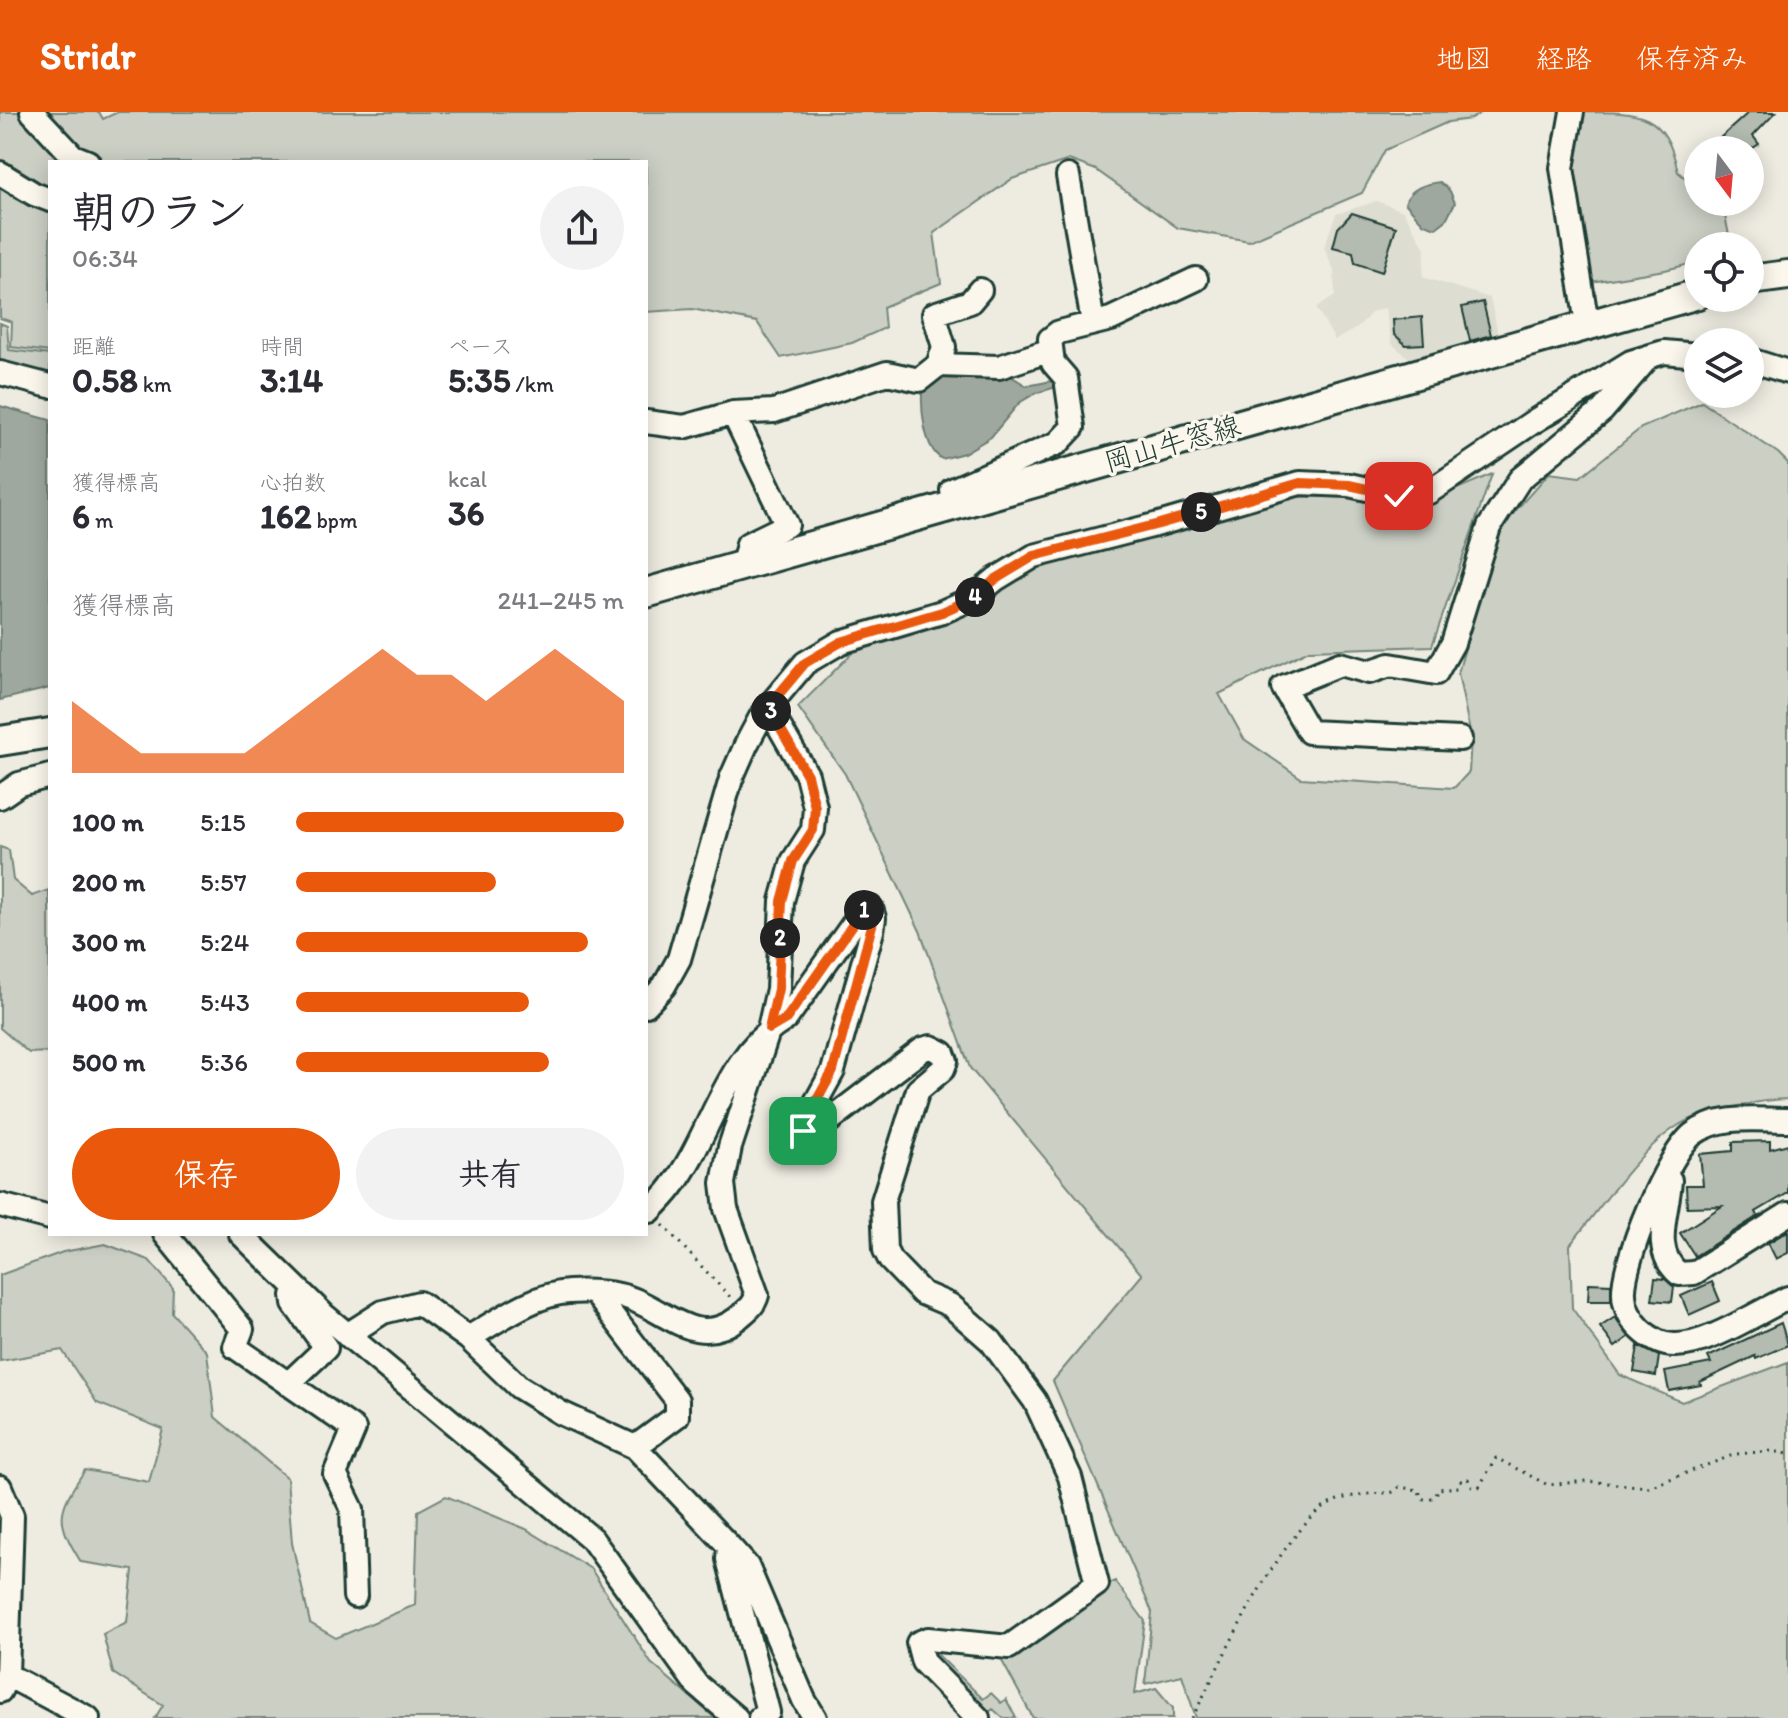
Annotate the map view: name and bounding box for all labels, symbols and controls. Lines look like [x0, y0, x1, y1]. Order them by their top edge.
text: Stridr [40, 33, 135, 79]
text: 地図 [1436, 41, 1492, 75]
text: 経路 [1536, 41, 1592, 75]
text: 保存済み [1636, 41, 1748, 75]
north arrow [1684, 136, 1764, 216]
map controls [1684, 136, 1764, 408]
text: 朝のラン [72, 185, 248, 238]
button: share [540, 186, 624, 270]
button: locate [1684, 232, 1764, 312]
text: 06:34 [72, 242, 138, 274]
button: layers [1684, 328, 1764, 408]
text: 距離 [72, 333, 116, 360]
text: 時間 [260, 333, 304, 360]
text: ペース [448, 333, 513, 360]
text: 0.58 [72, 360, 138, 401]
text: 3:14 [260, 360, 323, 401]
text: 5:35 [448, 360, 511, 401]
text: km [138, 371, 172, 398]
text: /km [511, 371, 554, 398]
street label: 岡山牛窓線 [1100, 407, 1244, 479]
pin [1365, 462, 1433, 530]
text: kcal [448, 466, 487, 493]
text: 獲得標高 [72, 469, 160, 496]
text: 心拍数 [260, 469, 326, 496]
icon: check [1377, 474, 1421, 518]
pin: 5 [1181, 492, 1221, 532]
text: 36 [448, 493, 485, 534]
text: 6 [72, 496, 90, 537]
text: 162 [260, 496, 312, 537]
text: 5 [1195, 498, 1207, 525]
text: m [90, 507, 113, 534]
text: bpm [312, 507, 357, 534]
pin: 4 [955, 577, 995, 617]
text: 4 [968, 583, 982, 610]
text: 241–245 m [497, 584, 624, 616]
text: 獲得標高 [72, 589, 176, 621]
pin: 3 [751, 691, 791, 731]
text: 3 [765, 697, 777, 724]
text: 100 m [72, 806, 144, 838]
text: 5:15 [200, 806, 246, 838]
text: 200 m [72, 866, 145, 898]
text: 5:57 [200, 866, 247, 898]
pin: 1 [844, 890, 884, 930]
text: 1 [859, 896, 869, 923]
pin: 2 [760, 918, 800, 958]
text: 2 [774, 924, 786, 951]
text: 300 m [72, 926, 146, 958]
text: 5:24 [200, 926, 249, 958]
text: 400 m [72, 986, 147, 1018]
text: 5:43 [200, 986, 250, 1018]
text: 500 m [72, 1046, 145, 1078]
text: 5:36 [200, 1046, 248, 1078]
pin [769, 1097, 837, 1165]
icon: arrive [781, 1109, 825, 1153]
button: 保存 [72, 1128, 340, 1220]
button: 共有 [356, 1128, 624, 1220]

